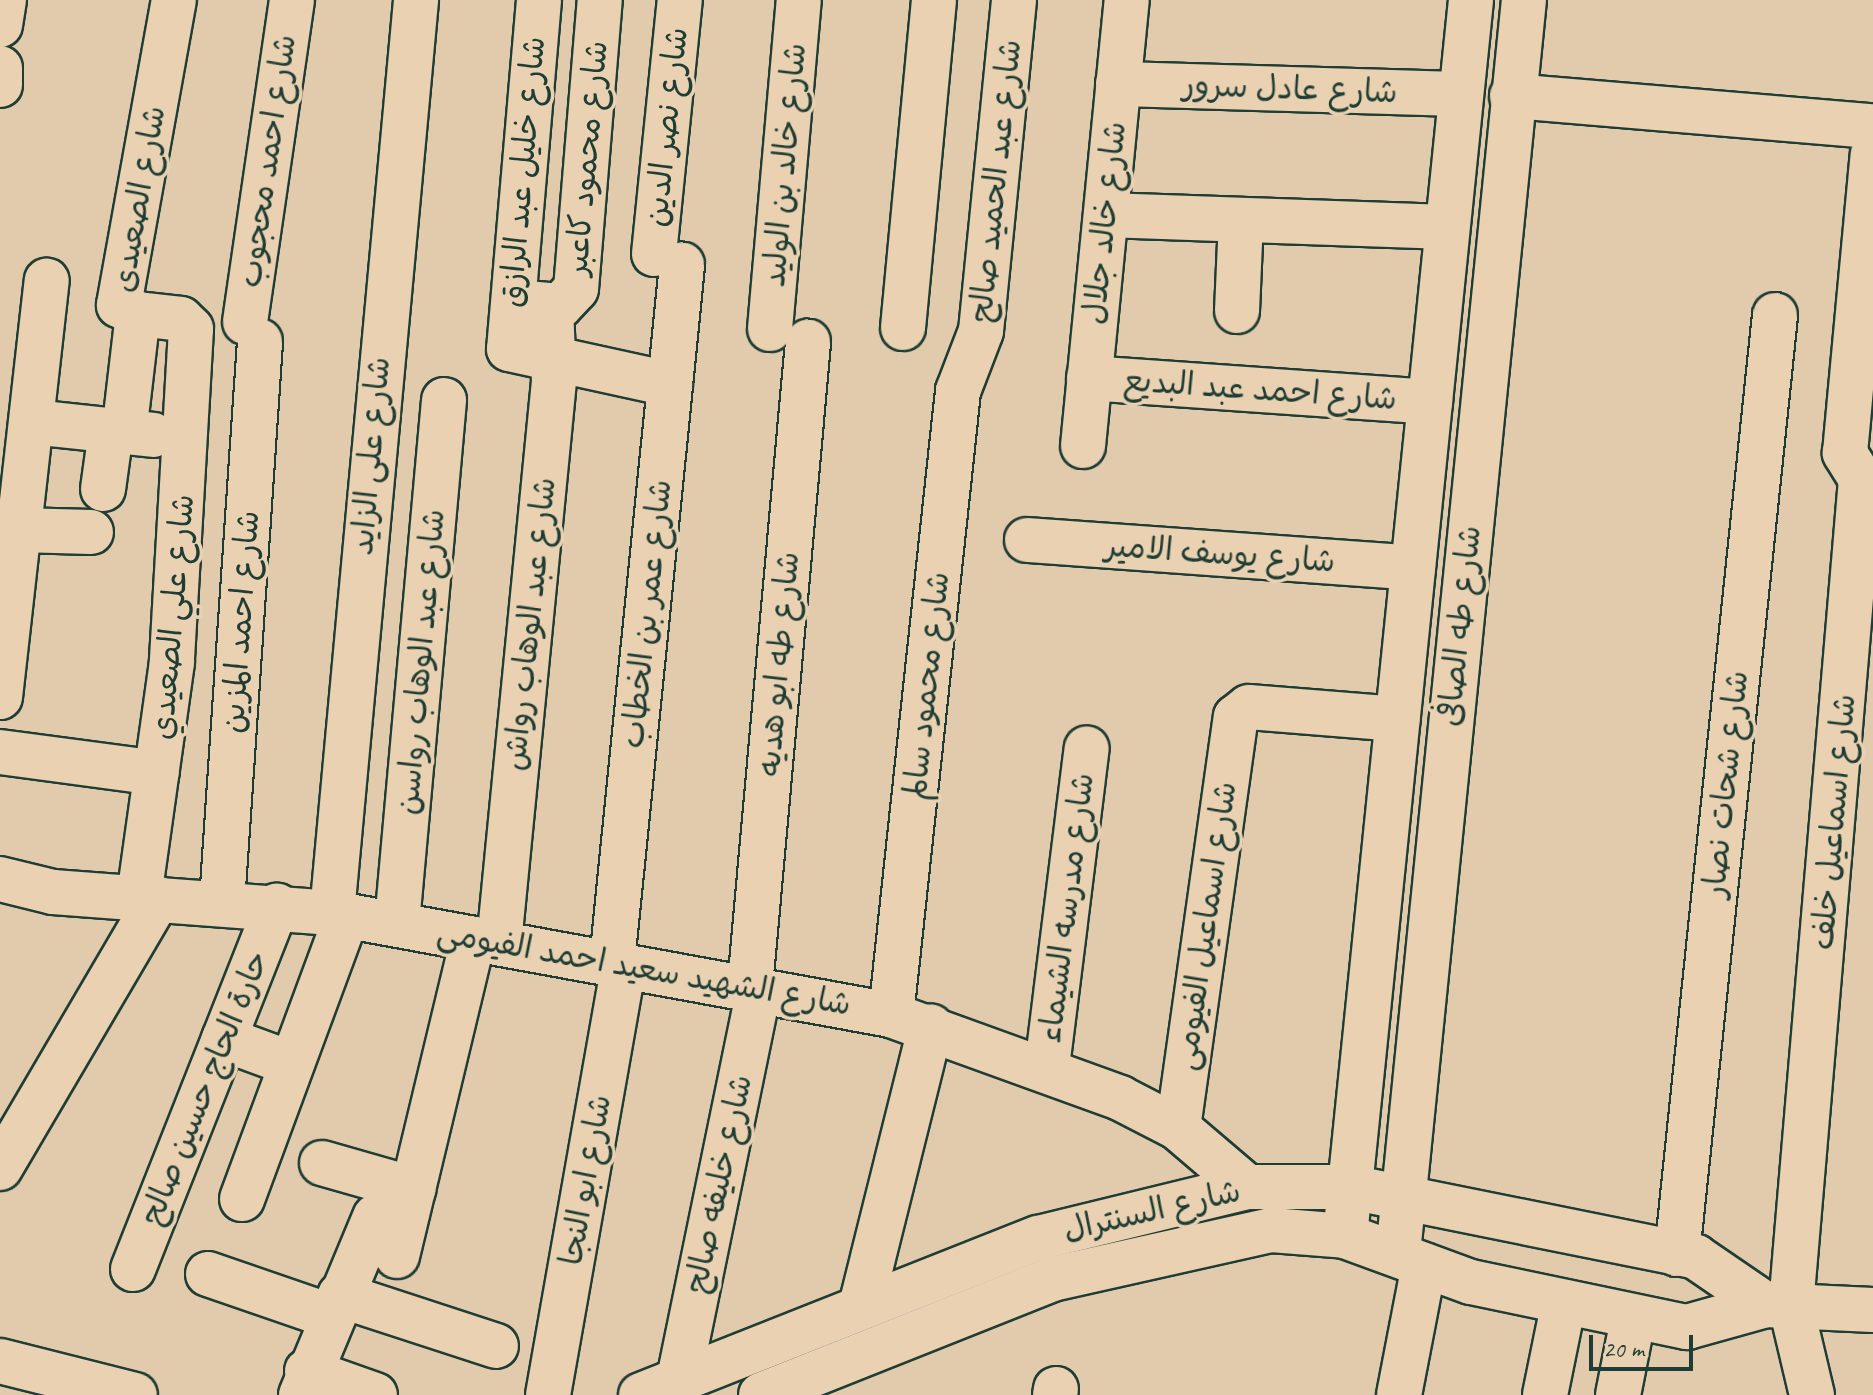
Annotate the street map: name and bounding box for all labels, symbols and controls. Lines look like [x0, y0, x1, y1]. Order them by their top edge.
street label: شارع نصر الدين [637, 25, 697, 229]
street label: شارع احمد محجوب [231, 32, 305, 290]
street label: شارع خليل عبد الرازق [492, 35, 554, 309]
street label: شارع عبد الحميد صالح [962, 38, 1030, 324]
street label: شارع محمود كاعبر [558, 39, 616, 277]
street label: شارع خالد بن الوليد [755, 41, 815, 289]
street label: شارع عادل سرور [1182, 66, 1398, 112]
street label: شارع الصعيدى [104, 103, 174, 295]
street label: شارع خالد جلال [1075, 120, 1135, 326]
street label: شارع على الزايد [343, 355, 399, 557]
street label: شارع احمد عبد البديع [1122, 361, 1398, 419]
street label: شارع عبد الوهاب رواش [495, 475, 565, 773]
street label: شارع عمر بن الخطاب [614, 478, 680, 750]
street label: شارع علي الصعيدي [143, 493, 203, 741]
street label: شارع عبد الوهاب رواسن [389, 508, 453, 816]
street label: شارع احمد المزين [214, 509, 268, 735]
street label: شارع طه الصافى [1430, 524, 1490, 728]
street label: شارع يوسف الامير [1104, 527, 1336, 581]
street label: شارع طه ابو هديه [750, 550, 808, 778]
street label: شارع محمود سالم [896, 570, 958, 802]
street label: شارع شحات نصار [1695, 669, 1757, 899]
street label: شارع اسماعيل خلف [1804, 692, 1864, 952]
street label: شارع مدرسه الشيماء [1031, 771, 1103, 1045]
street label: شارع اسماعيل الفيومى [1167, 779, 1245, 1073]
street label: شارع الشهيد سعيد احمد الفيومى [434, 914, 854, 1024]
street label: حارة الحاج حسين صالح [132, 945, 278, 1231]
street label: شارع خليفه صالح [677, 1071, 761, 1297]
street label: شارع ابو النجا [552, 1092, 620, 1268]
street label: شارع السنترال [1060, 1172, 1244, 1250]
scale bar [1593, 1319, 1697, 1369]
text: 20 m [1603, 1334, 1644, 1364]

